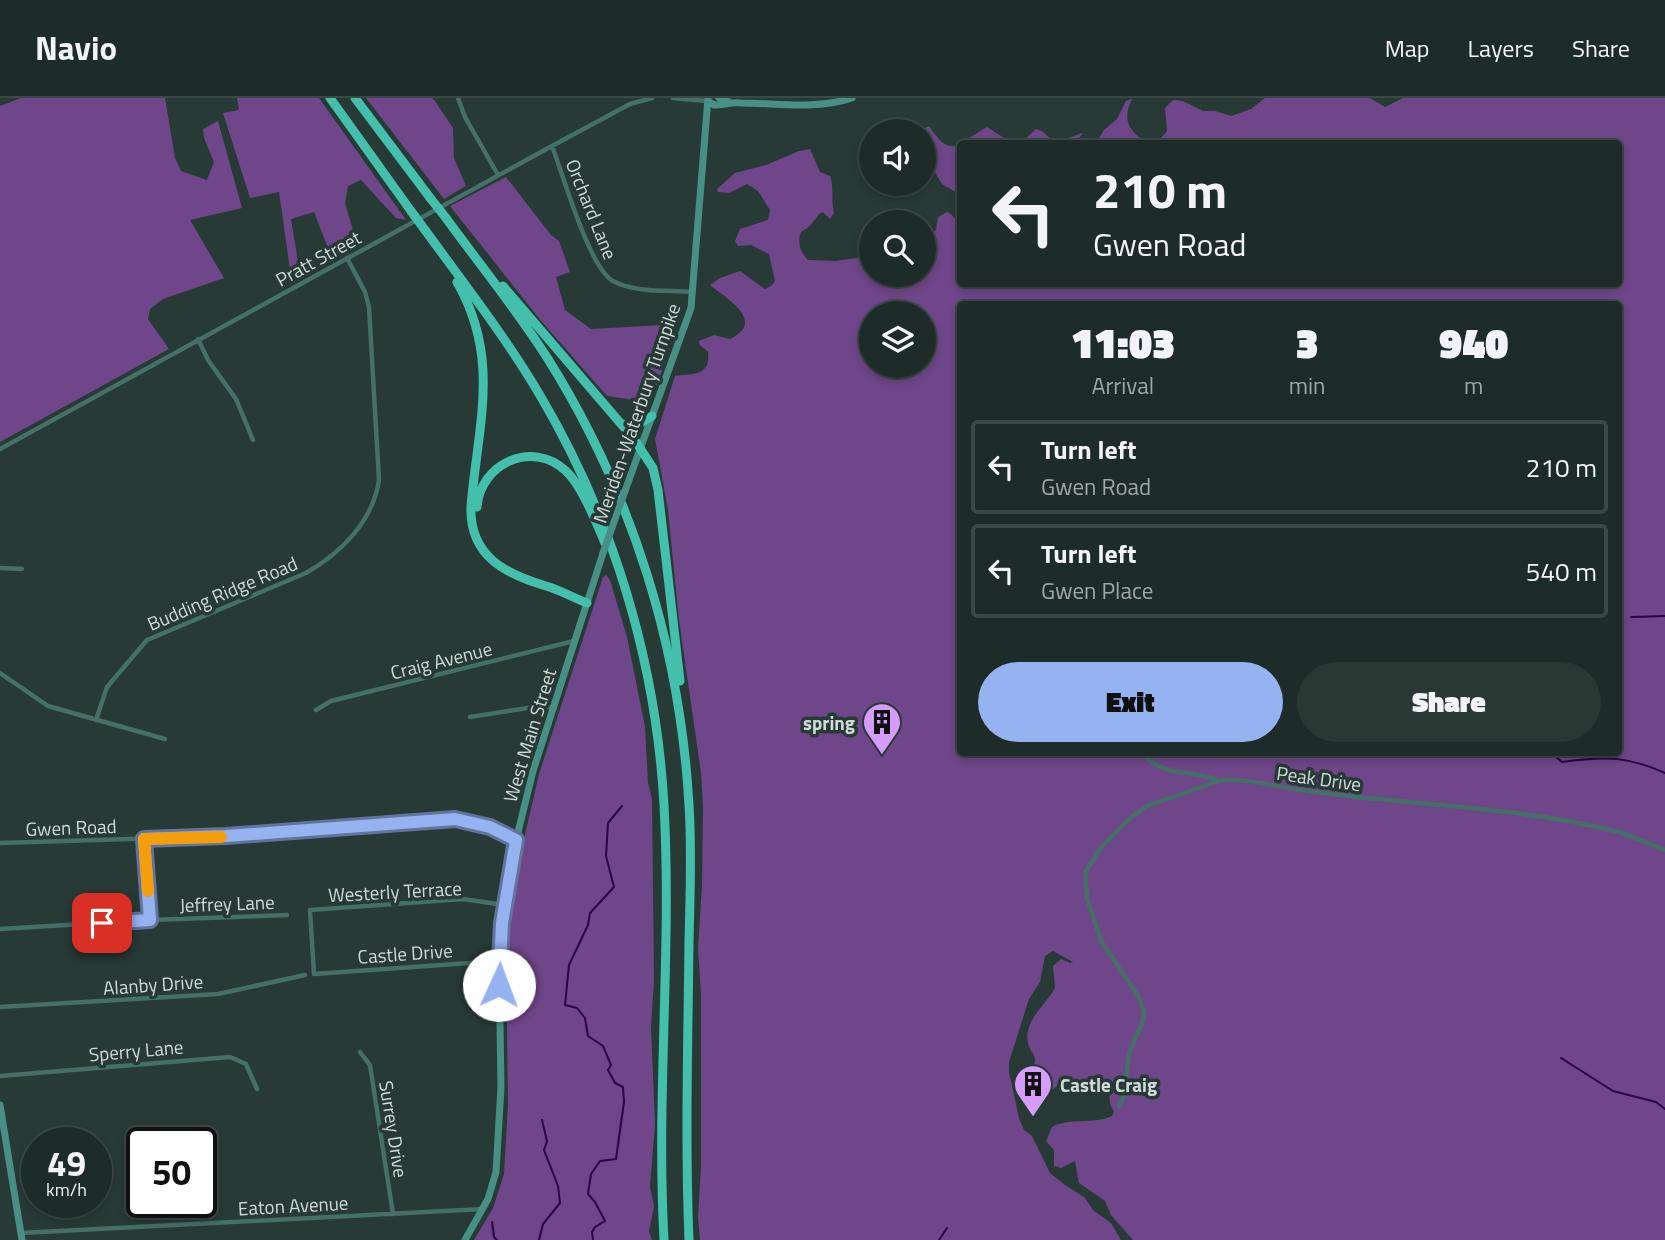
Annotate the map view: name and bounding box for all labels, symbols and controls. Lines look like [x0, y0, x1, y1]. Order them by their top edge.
text: Navio [35, 23, 117, 73]
text: Map [1385, 30, 1430, 66]
text: Layers [1468, 30, 1534, 66]
text: Share [1572, 30, 1630, 66]
map controls [859, 119, 936, 378]
button: sound [859, 119, 936, 196]
text: 210 m [1093, 152, 1227, 227]
street label: Orchard Lane [559, 154, 625, 264]
icon: left [978, 168, 1069, 259]
button: search [859, 210, 936, 287]
text: Gwen Road [1093, 220, 1246, 268]
street label: Pratt Street [270, 222, 366, 293]
street label: Meriden-Waterbury Turnpike [585, 299, 687, 527]
button: layers [859, 301, 936, 378]
text: 11:03 [1071, 310, 1175, 374]
text: 3 [1296, 310, 1319, 374]
text: 940 [1439, 310, 1508, 374]
text: Arrival [1092, 368, 1154, 403]
text: min [1289, 368, 1325, 403]
text: m [1464, 368, 1483, 403]
text: Turn left [1041, 430, 1136, 469]
icon: left [982, 448, 1020, 486]
text: 210 m [1526, 448, 1597, 487]
text: Gwen Road [1041, 469, 1151, 504]
text: Turn left [1041, 534, 1136, 573]
street label: Budding Ridge Road [142, 548, 302, 638]
icon: left [982, 552, 1020, 590]
text: 540 m [1526, 552, 1597, 591]
text: Gwen Place [1041, 573, 1153, 608]
street label: Craig Avenue [387, 633, 495, 687]
button: Exit [978, 662, 1283, 742]
button: Share [1297, 662, 1601, 742]
street label: West Main Street [495, 664, 563, 806]
building icon: spring [861, 701, 903, 756]
place label: spring [803, 708, 855, 737]
street label: Peak Drive [1275, 758, 1363, 798]
street label: Gwen Road [25, 811, 117, 843]
street label: Westerly Terrace [327, 873, 463, 909]
street label: Jeffrey Lane [179, 887, 275, 919]
pin [72, 893, 132, 953]
icon: arrive [83, 904, 121, 942]
street label: Castle Drive [357, 935, 453, 971]
position arrow [462, 948, 536, 1022]
street label: Alanby Drive [102, 966, 204, 1002]
street label: Sperry Lane [87, 1031, 185, 1069]
building icon: Castle Craig [1012, 1063, 1054, 1118]
place label: Castle Craig [1060, 1070, 1157, 1099]
street label: Surrey Drive [372, 1078, 416, 1180]
speed limit sign: 50 [126, 1127, 217, 1218]
text: 49 [47, 1136, 86, 1190]
text: km/h [46, 1176, 87, 1203]
street label: Eaton Avenue [237, 1188, 349, 1222]

